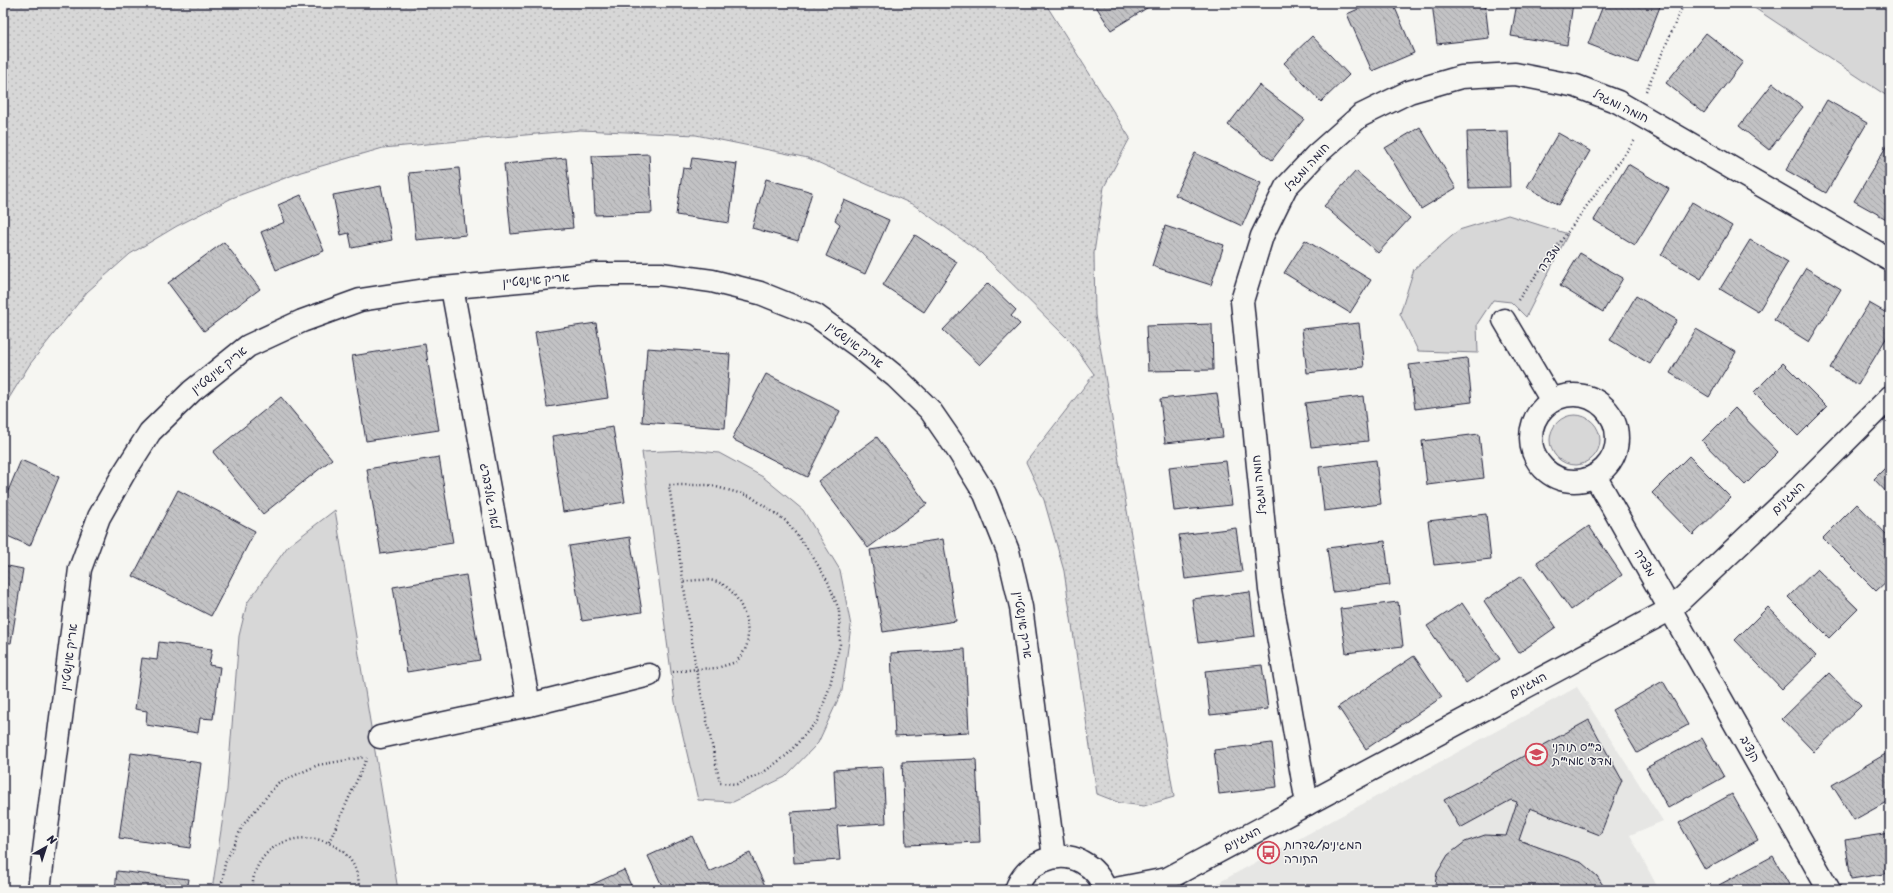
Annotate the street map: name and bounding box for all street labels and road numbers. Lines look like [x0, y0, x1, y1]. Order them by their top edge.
street label: חומה ומגדל [1589, 83, 1653, 129]
street label: חומה ומגדל [1279, 137, 1335, 197]
street label: מצדה [1531, 240, 1567, 276]
street label: אריק אינשטיין [501, 266, 571, 294]
street label: אריק אינשטיין [821, 316, 889, 374]
street label: אריק אינשטיין [186, 340, 252, 400]
street label: חומה ומגדל [1245, 454, 1273, 516]
street label: לאה גולדברג [473, 461, 507, 532]
street label: המגינים [1766, 476, 1810, 520]
street label: מצדה [1628, 545, 1662, 581]
street label: אריק אינשטיין [1007, 590, 1039, 660]
street label: אריק אינשטיין [54, 622, 84, 692]
street label: המגינים [1505, 666, 1551, 704]
street label: הנציב [1734, 731, 1766, 767]
street label: המגינים [1219, 820, 1265, 858]

